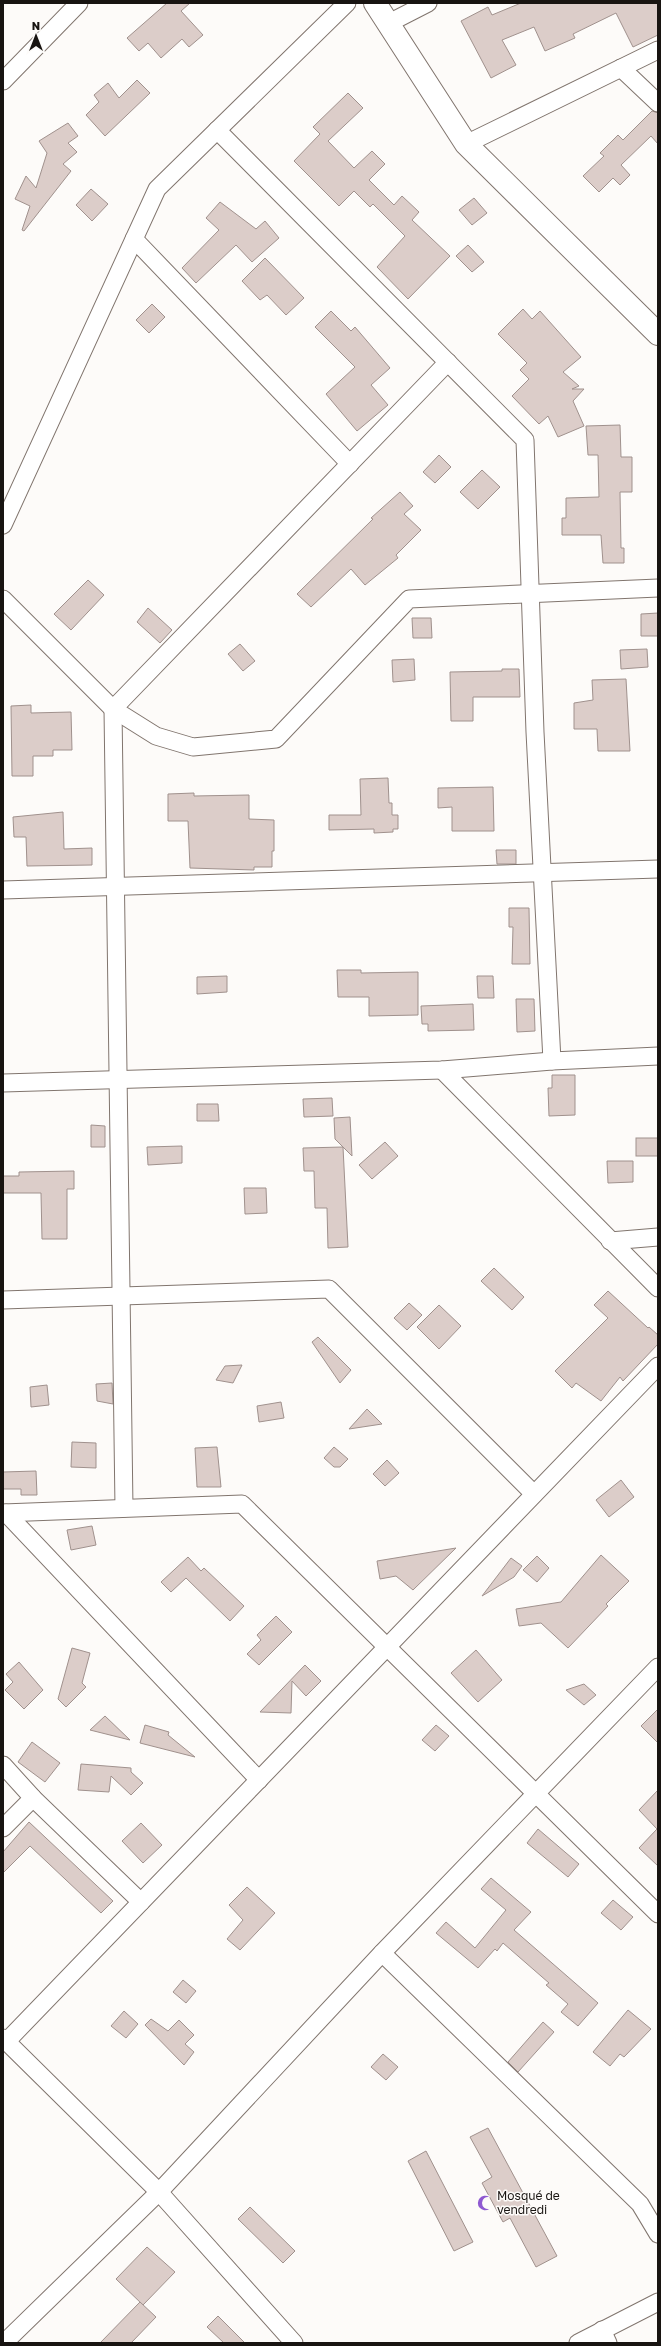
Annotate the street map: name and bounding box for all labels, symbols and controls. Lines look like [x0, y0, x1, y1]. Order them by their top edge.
north arrow [16, 16, 56, 56]
text: N [32, 19, 40, 32]
place label: Mosqué de vendredi [497, 2188, 560, 2217]
mosque icon: Mosqué de vendredi [476, 2194, 494, 2212]

